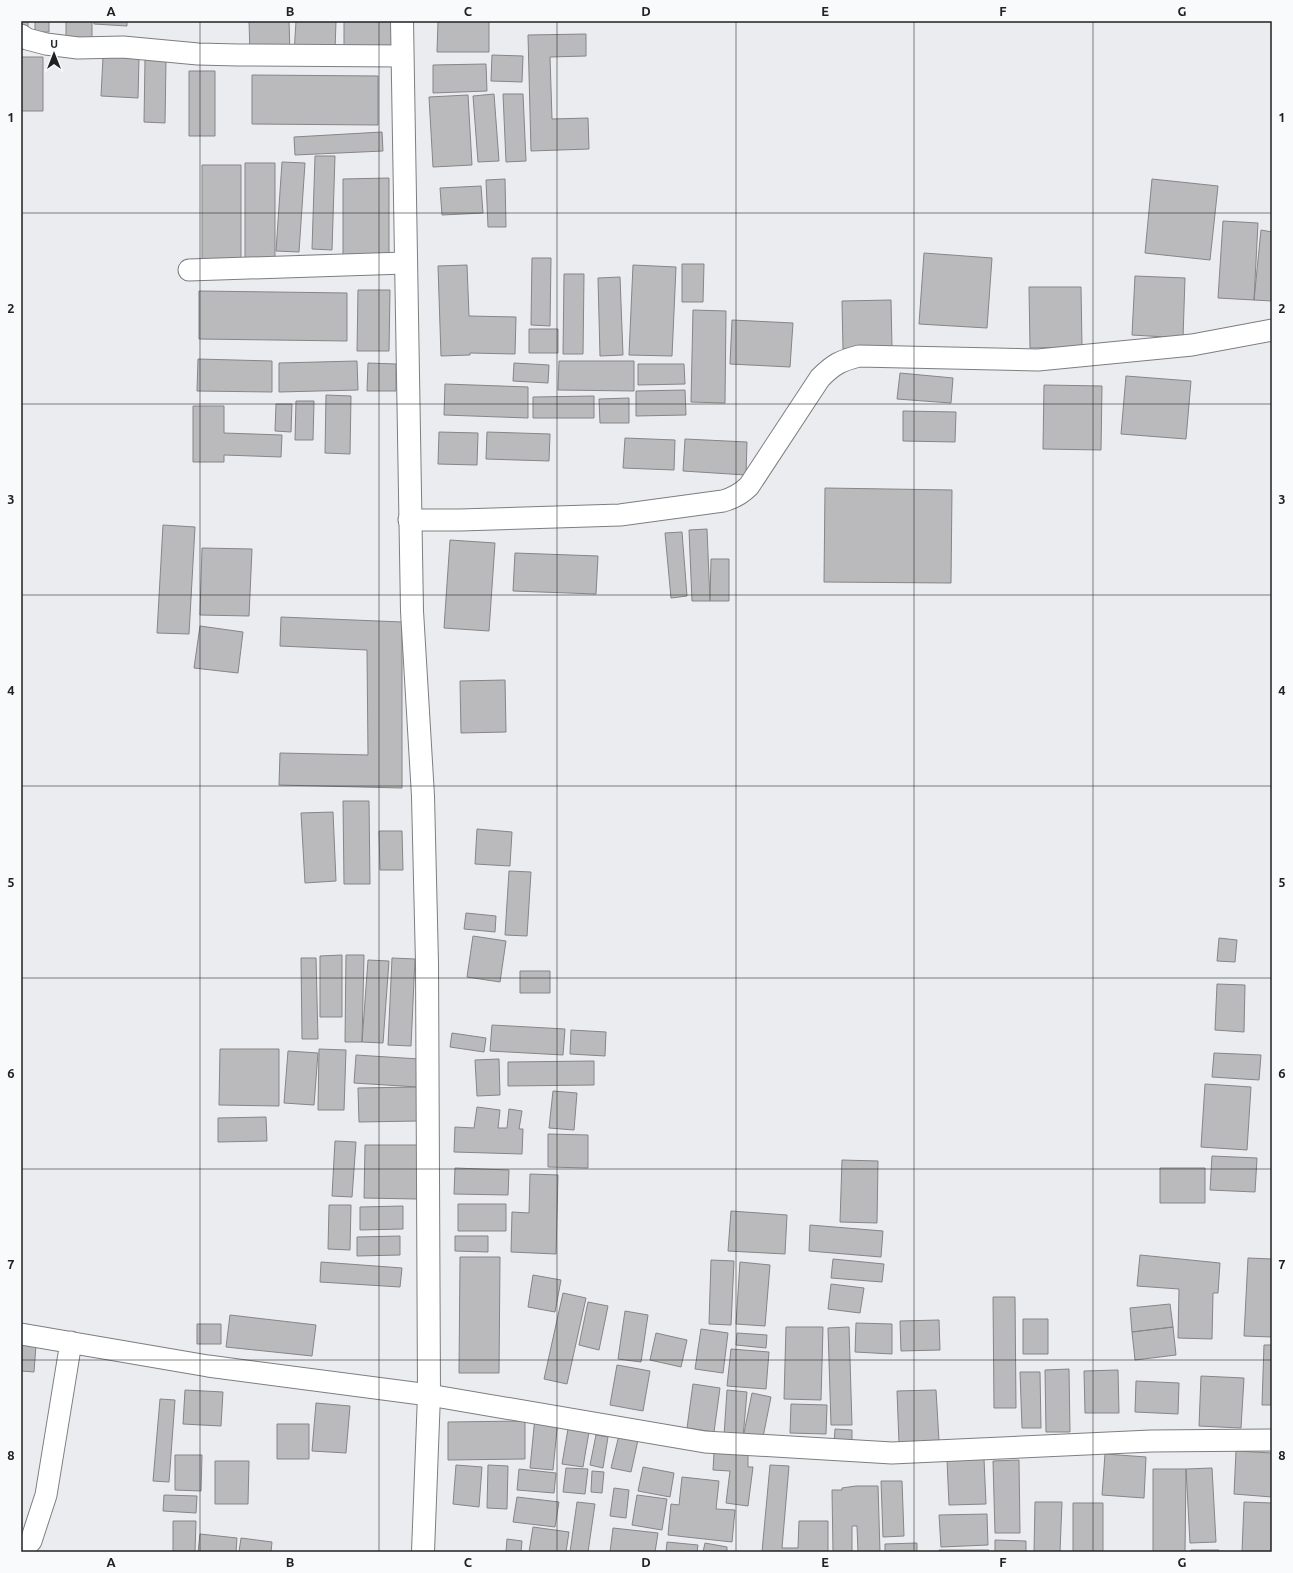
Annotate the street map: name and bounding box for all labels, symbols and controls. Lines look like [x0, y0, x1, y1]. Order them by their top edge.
text: A [106, 4, 116, 18]
text: B [286, 4, 295, 18]
text: C [464, 4, 473, 18]
text: D [641, 4, 651, 18]
text: E [821, 4, 829, 18]
text: F [999, 4, 1007, 18]
text: G [1178, 4, 1187, 18]
north arrow [34, 34, 74, 74]
text: U [50, 38, 58, 50]
text: 1 [7, 110, 15, 124]
text: 1 [1278, 110, 1286, 124]
text: 2 [7, 301, 15, 315]
text: 2 [1278, 301, 1286, 315]
text: 3 [7, 492, 15, 506]
text: 3 [1278, 492, 1286, 506]
text: 4 [7, 683, 15, 697]
text: 4 [1278, 683, 1286, 697]
text: 5 [7, 875, 15, 889]
text: 5 [1278, 875, 1286, 889]
text: 6 [7, 1066, 15, 1080]
text: 6 [1278, 1066, 1286, 1080]
text: 7 [7, 1257, 15, 1271]
text: 7 [1278, 1257, 1286, 1271]
text: 8 [7, 1448, 15, 1462]
text: 8 [1278, 1448, 1286, 1462]
text: A [106, 1555, 116, 1569]
text: B [286, 1555, 295, 1569]
text: C [464, 1555, 473, 1569]
text: D [641, 1555, 651, 1569]
text: E [821, 1555, 829, 1569]
text: F [999, 1555, 1007, 1569]
text: G [1178, 1555, 1187, 1569]

